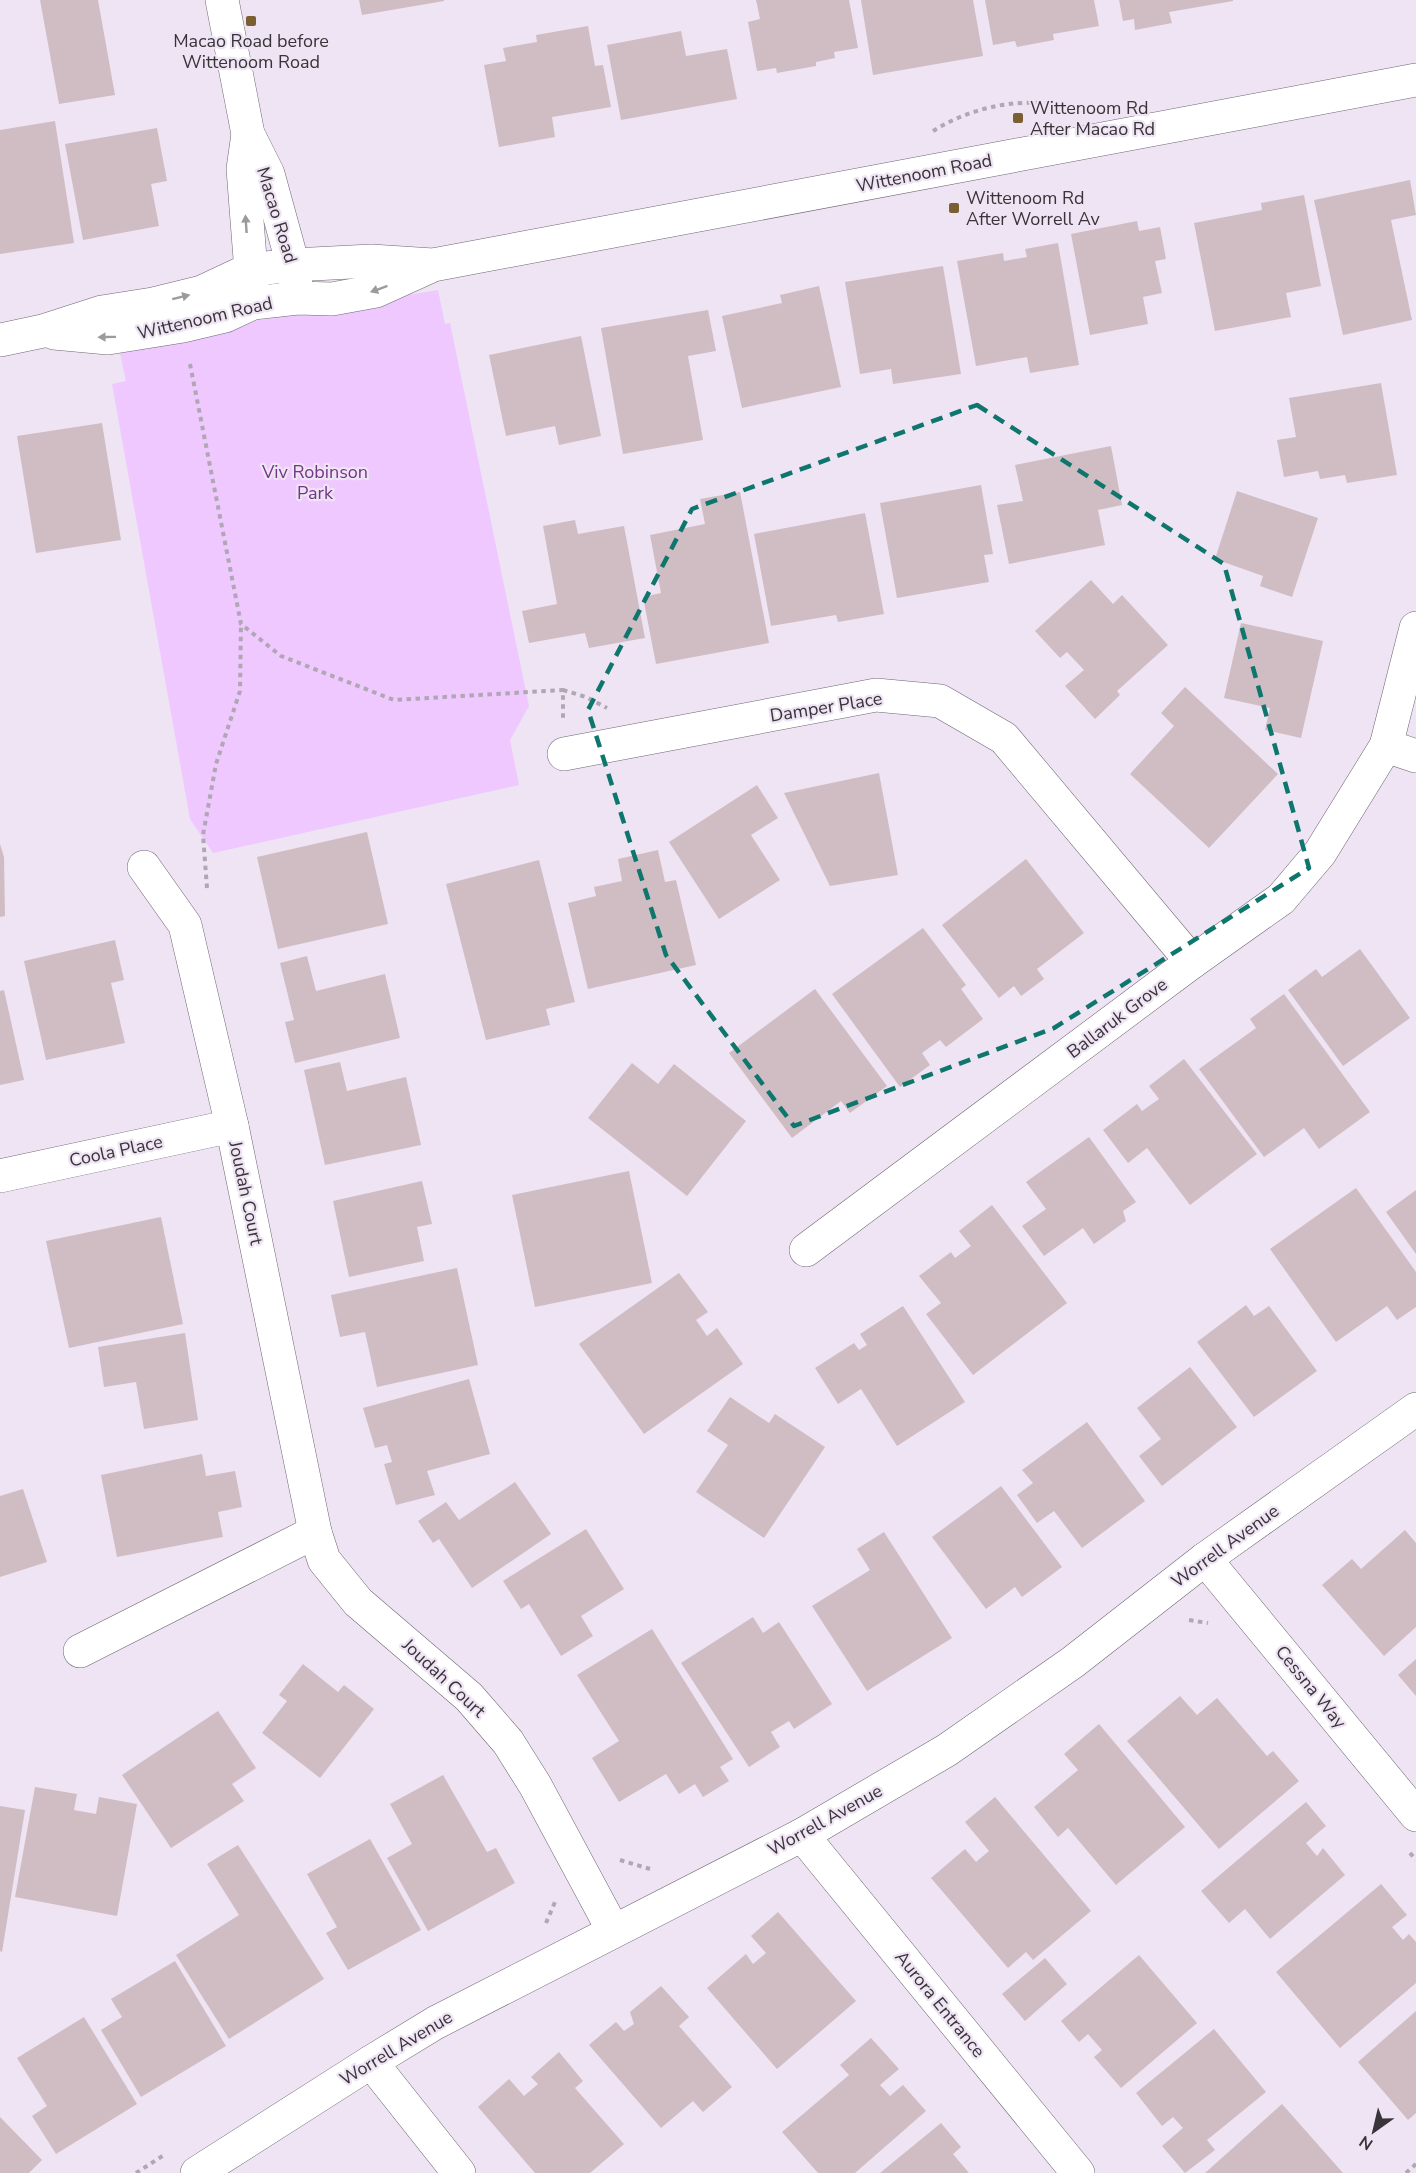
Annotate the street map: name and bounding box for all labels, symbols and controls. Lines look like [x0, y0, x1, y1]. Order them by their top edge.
marker: Macao Road before Wittenoom Road [244, 14, 258, 28]
place label: Macao Road before Wittenoom Road [173, 29, 329, 74]
place label: Wittenoom Rd After Macao Rd [1030, 96, 1155, 141]
marker: Wittenoom Rd After Macao Rd [1011, 111, 1025, 125]
street label: Wittenoom Road [854, 148, 994, 198]
street label: Macao Road [251, 164, 303, 266]
place label: Wittenoom Rd After Worrell Av [966, 186, 1100, 231]
marker: Wittenoom Rd After Worrell Av [947, 201, 961, 215]
one-way arrow [242, 215, 251, 234]
one-way arrow [370, 284, 388, 294]
street label: Wittenoom Road [135, 291, 275, 345]
one-way arrow [172, 291, 190, 301]
one-way arrow [97, 332, 116, 342]
park label: Viv Robinson Park [261, 460, 368, 505]
street label: Damper Place [768, 686, 884, 728]
street label: Ballaruk Grove [1062, 972, 1172, 1064]
street label: Coola Place [67, 1129, 165, 1173]
street label: Joudah Court [223, 1138, 269, 1248]
street label: Worrell Avenue [1166, 1499, 1284, 1593]
street label: Joudah Court [396, 1633, 491, 1723]
street label: Cessna Way [1270, 1640, 1352, 1734]
street label: Worrell Avenue [763, 1779, 887, 1861]
street label: Aurora Entrance [889, 1946, 991, 2062]
street label: Worrell Avenue [335, 2005, 457, 2091]
north arrow [1344, 2101, 1404, 2161]
text: N [1355, 2130, 1377, 2155]

